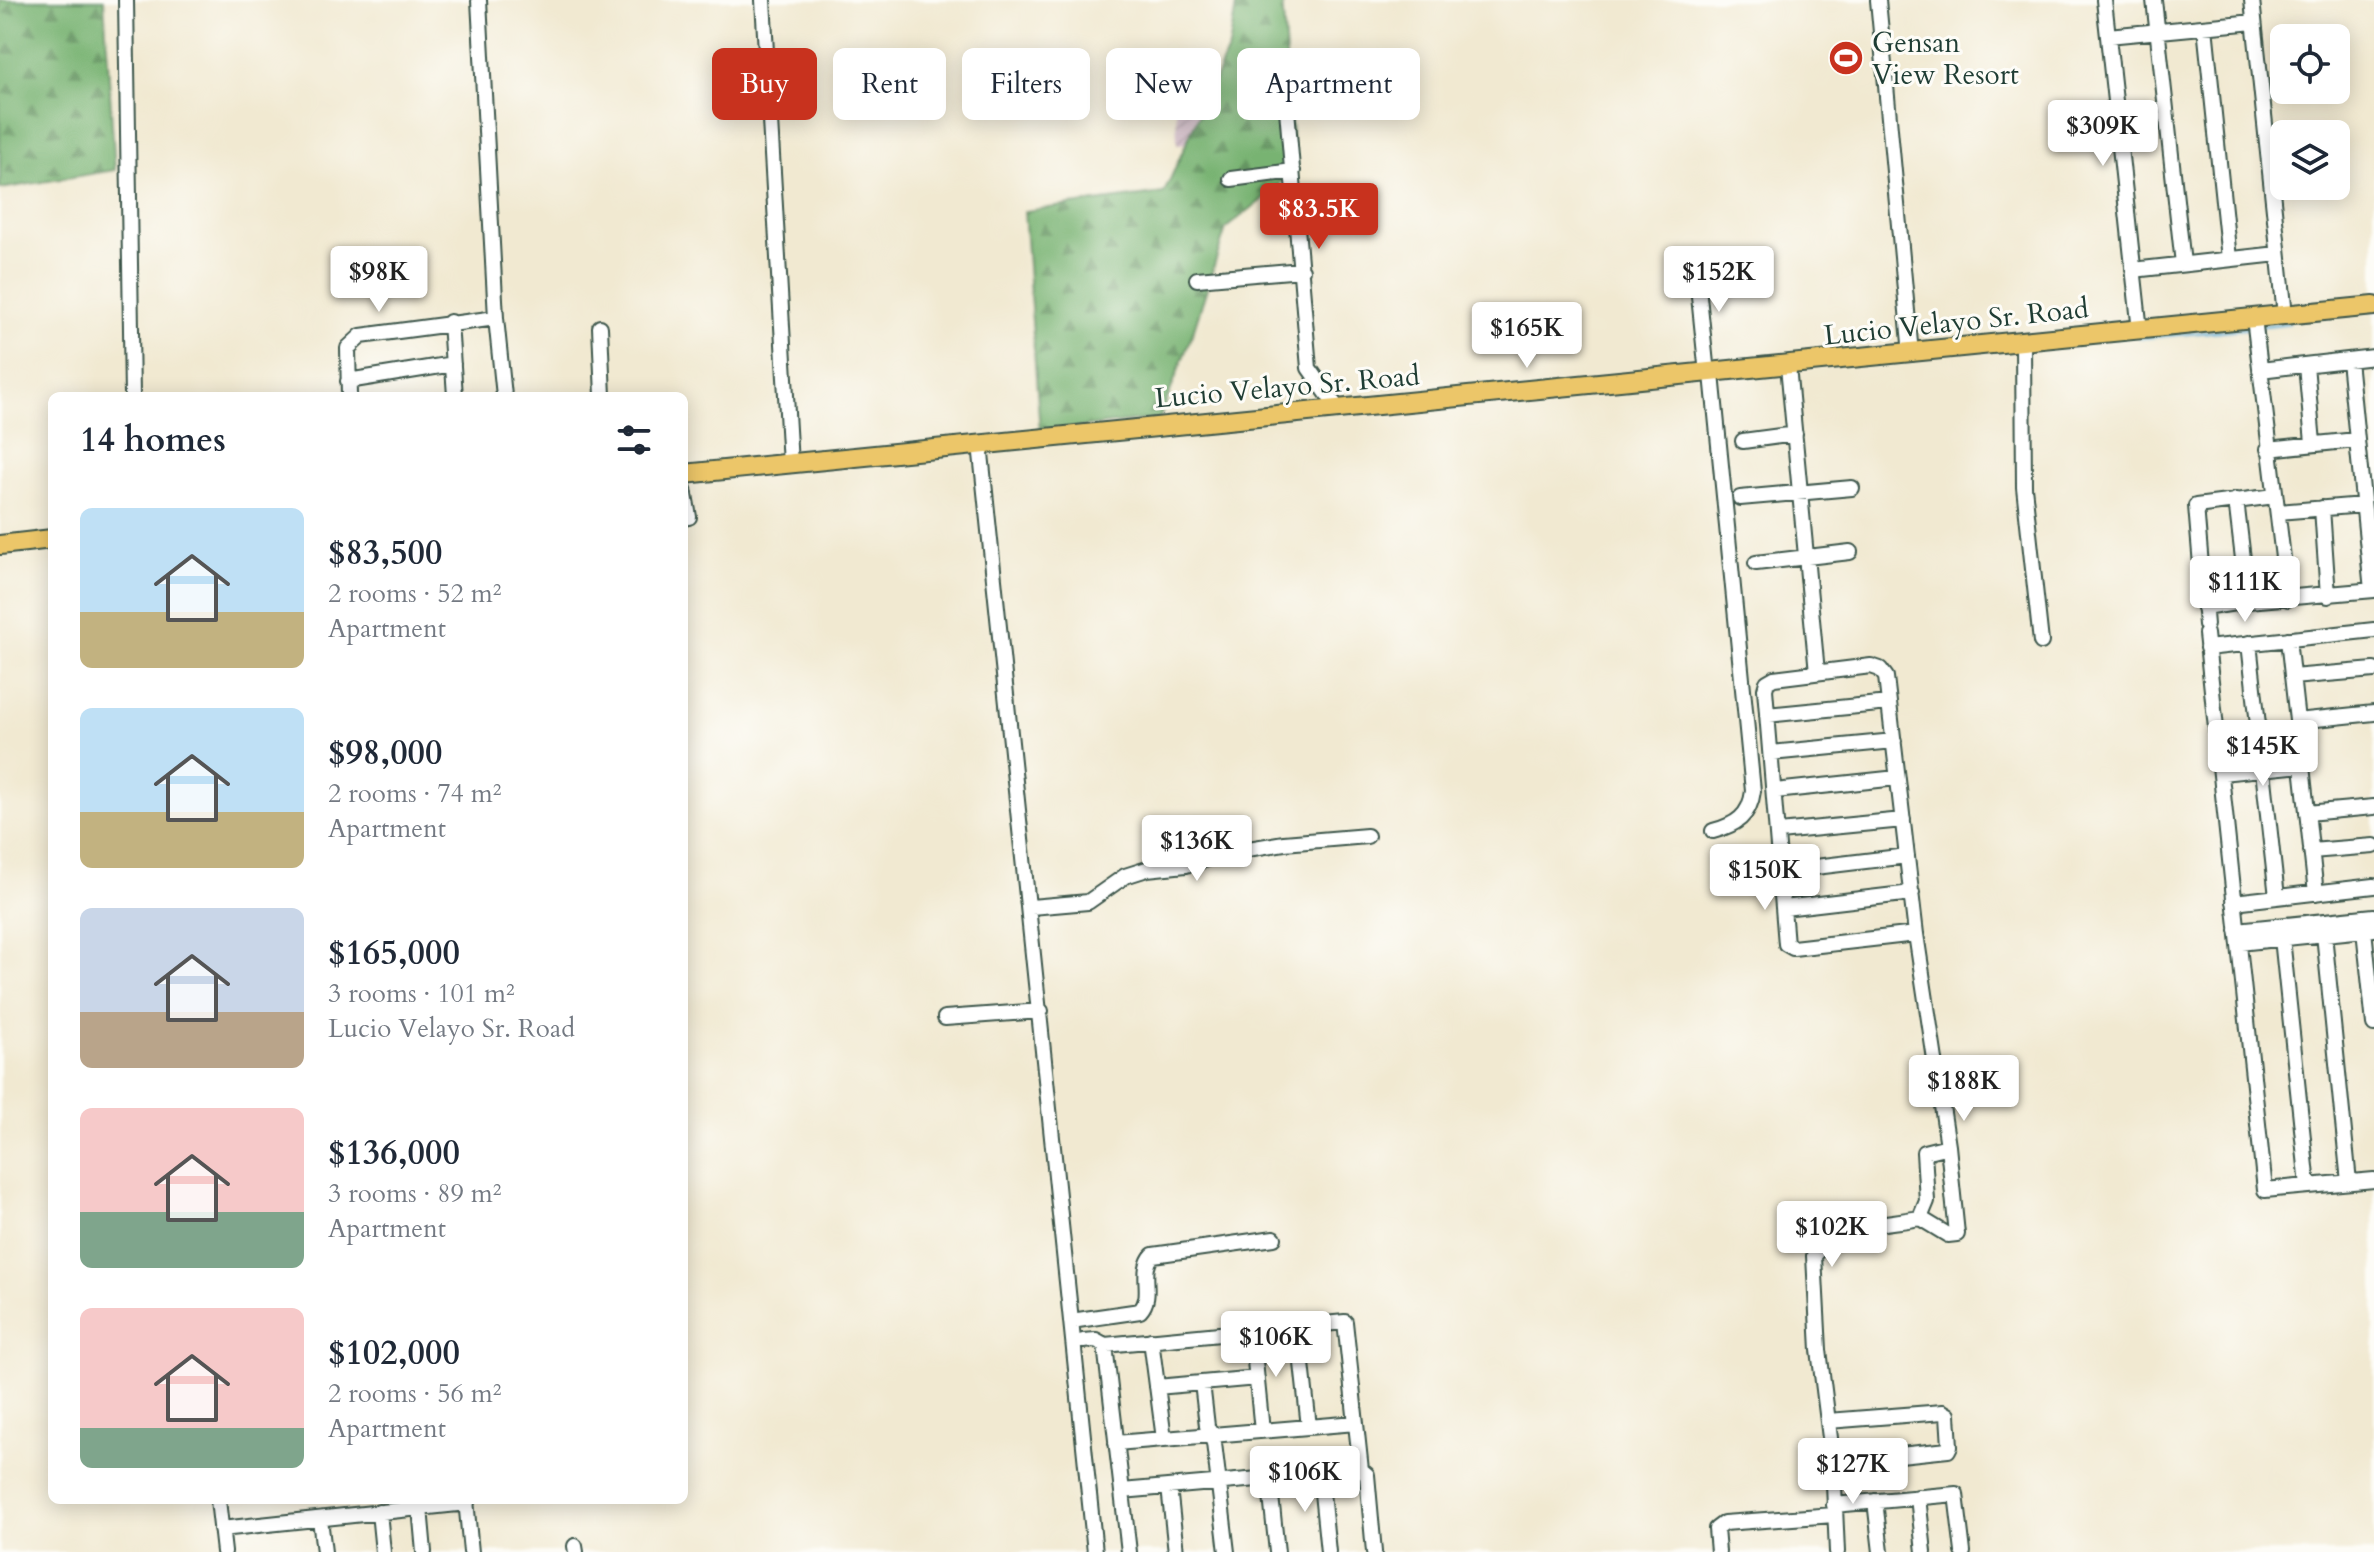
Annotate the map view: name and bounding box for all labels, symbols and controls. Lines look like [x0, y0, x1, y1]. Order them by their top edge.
place label: Gensan View Resort [1872, 24, 2019, 94]
map controls [2270, 24, 2350, 200]
button: locate [2270, 24, 2350, 104]
sports icon: Gensan View Resort [1827, 39, 1865, 77]
chip: Buy [712, 48, 817, 120]
chip: Rent [833, 48, 946, 120]
chip: Filters [962, 48, 1090, 120]
chip: New [1106, 48, 1221, 120]
chip: Apartment [1237, 48, 1420, 120]
pin: $309K [2047, 100, 2159, 168]
text: $309K [2066, 108, 2140, 143]
button: layers [2270, 120, 2350, 200]
pin: $83.5K [1254, 183, 1384, 251]
text: $83.5K [1278, 191, 1360, 226]
pin: $98K [332, 246, 426, 314]
pin: $152K [1663, 246, 1775, 314]
text: $98K [348, 254, 410, 289]
text: $152K [1682, 254, 1756, 289]
street label: Lucio Velayo Sr. Road [1822, 289, 2090, 355]
pin: $165K [1471, 302, 1583, 370]
text: $165K [1490, 310, 1564, 345]
street label: Lucio Velayo Sr. Road [1153, 356, 1421, 418]
text: 14 homes [80, 417, 226, 463]
icon: filters [612, 418, 656, 462]
text: $83,500 [328, 530, 442, 576]
icon: home [144, 540, 240, 636]
pin: $111K [2189, 556, 2301, 624]
text: $111K [2208, 564, 2282, 599]
text: 2 rooms · 52 m² [328, 576, 501, 611]
text: Apartment [328, 611, 446, 646]
pin: $145K [2207, 720, 2319, 788]
text: $145K [2226, 728, 2300, 763]
text: $98,000 [328, 730, 442, 776]
icon: home [144, 740, 240, 836]
text: 2 rooms · 74 m² [328, 776, 501, 811]
text: Apartment [328, 811, 446, 846]
pin: $136K [1141, 815, 1253, 883]
text: $136K [1160, 823, 1234, 858]
pin: $150K [1709, 844, 1821, 912]
text: $150K [1728, 852, 1802, 887]
text: $165,000 [328, 930, 460, 976]
icon: home [144, 940, 240, 1036]
text: 3 rooms · 101 m² [328, 976, 515, 1011]
text: Lucio Velayo Sr. Road [328, 1011, 575, 1046]
pin: $188K [1908, 1055, 2020, 1123]
text: $188K [1927, 1063, 2001, 1098]
text: $136,000 [328, 1130, 460, 1176]
icon: home [144, 1140, 240, 1236]
text: 3 rooms · 89 m² [328, 1176, 501, 1211]
pin: $102K [1776, 1201, 1888, 1269]
text: $102K [1795, 1209, 1869, 1244]
text: Apartment [328, 1211, 446, 1246]
pin: $106K [1220, 1311, 1332, 1379]
text: $106K [1239, 1319, 1313, 1354]
text: $102,000 [328, 1330, 460, 1376]
icon: home [144, 1340, 240, 1436]
text: 2 rooms · 56 m² [328, 1376, 501, 1411]
text: Apartment [328, 1411, 446, 1446]
pin: $127K [1797, 1438, 1909, 1506]
pin: $106K [1249, 1446, 1361, 1514]
text: $127K [1816, 1446, 1890, 1481]
text: $106K [1268, 1454, 1342, 1489]

